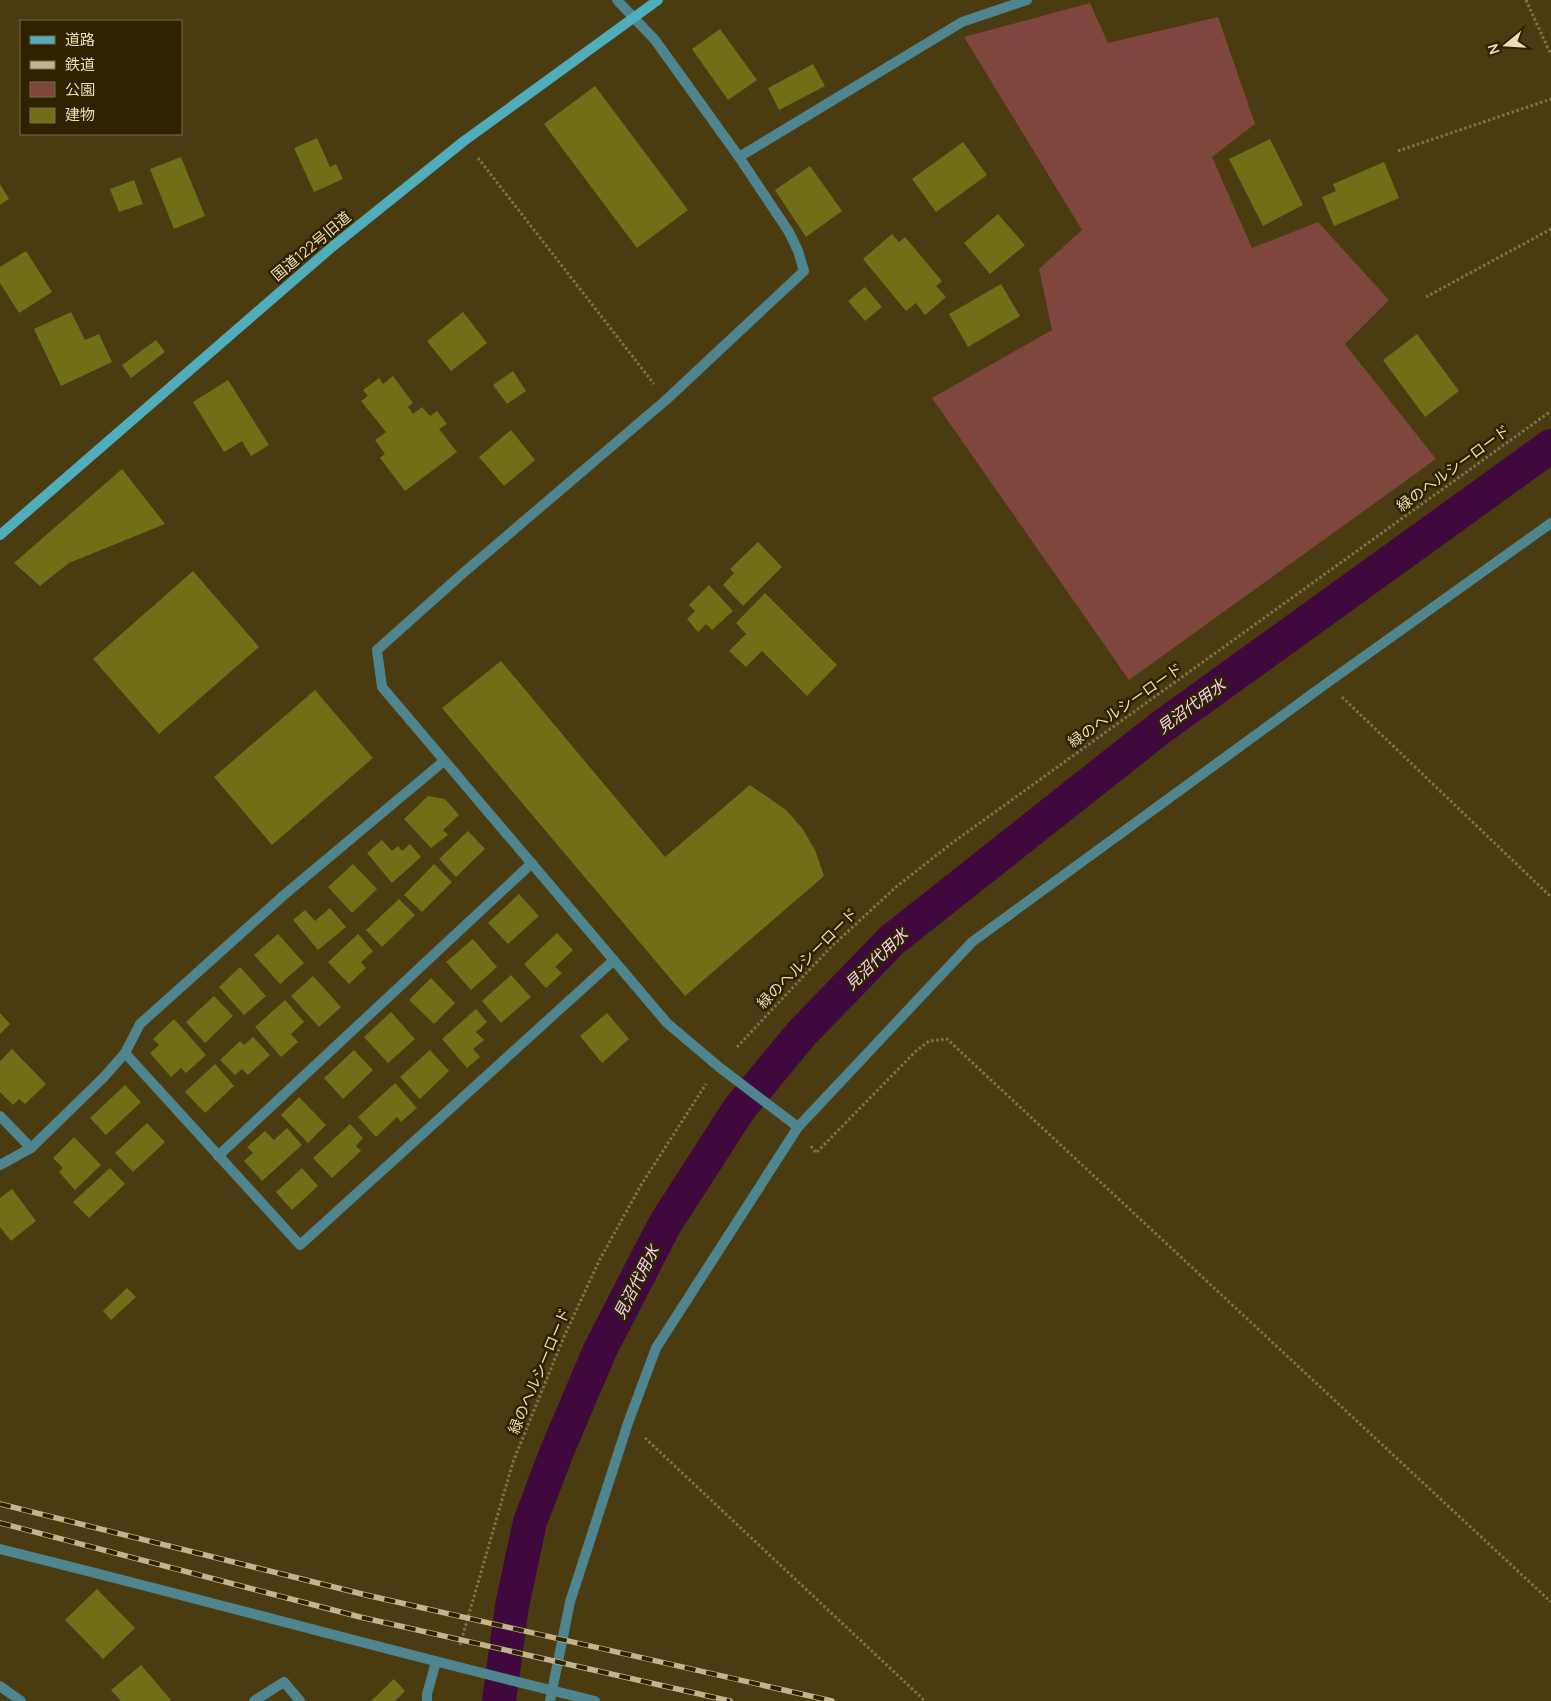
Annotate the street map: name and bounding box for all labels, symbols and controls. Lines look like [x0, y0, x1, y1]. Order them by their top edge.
legend [20, 20, 182, 135]
north arrow [1481, 20, 1531, 70]
text: 道路 [65, 29, 95, 50]
text: N [1483, 41, 1504, 57]
text: 鉄道 [65, 54, 95, 75]
text: 公園 [65, 79, 95, 100]
text: 建物 [65, 104, 95, 125]
street label: 国道122号旧道 [267, 206, 355, 286]
street label: 緑のヘルシーロード [1392, 420, 1514, 516]
street label: 緑のヘルシーロード [1064, 658, 1186, 752]
water label: 見沼代用水 [1152, 672, 1231, 738]
street label: 緑のヘルシーロード [752, 903, 862, 1013]
water label: 見沼代用水 [840, 922, 914, 995]
water label: 見沼代用水 [608, 1240, 665, 1323]
street label: 緑のヘルシーロード [503, 1305, 575, 1437]

